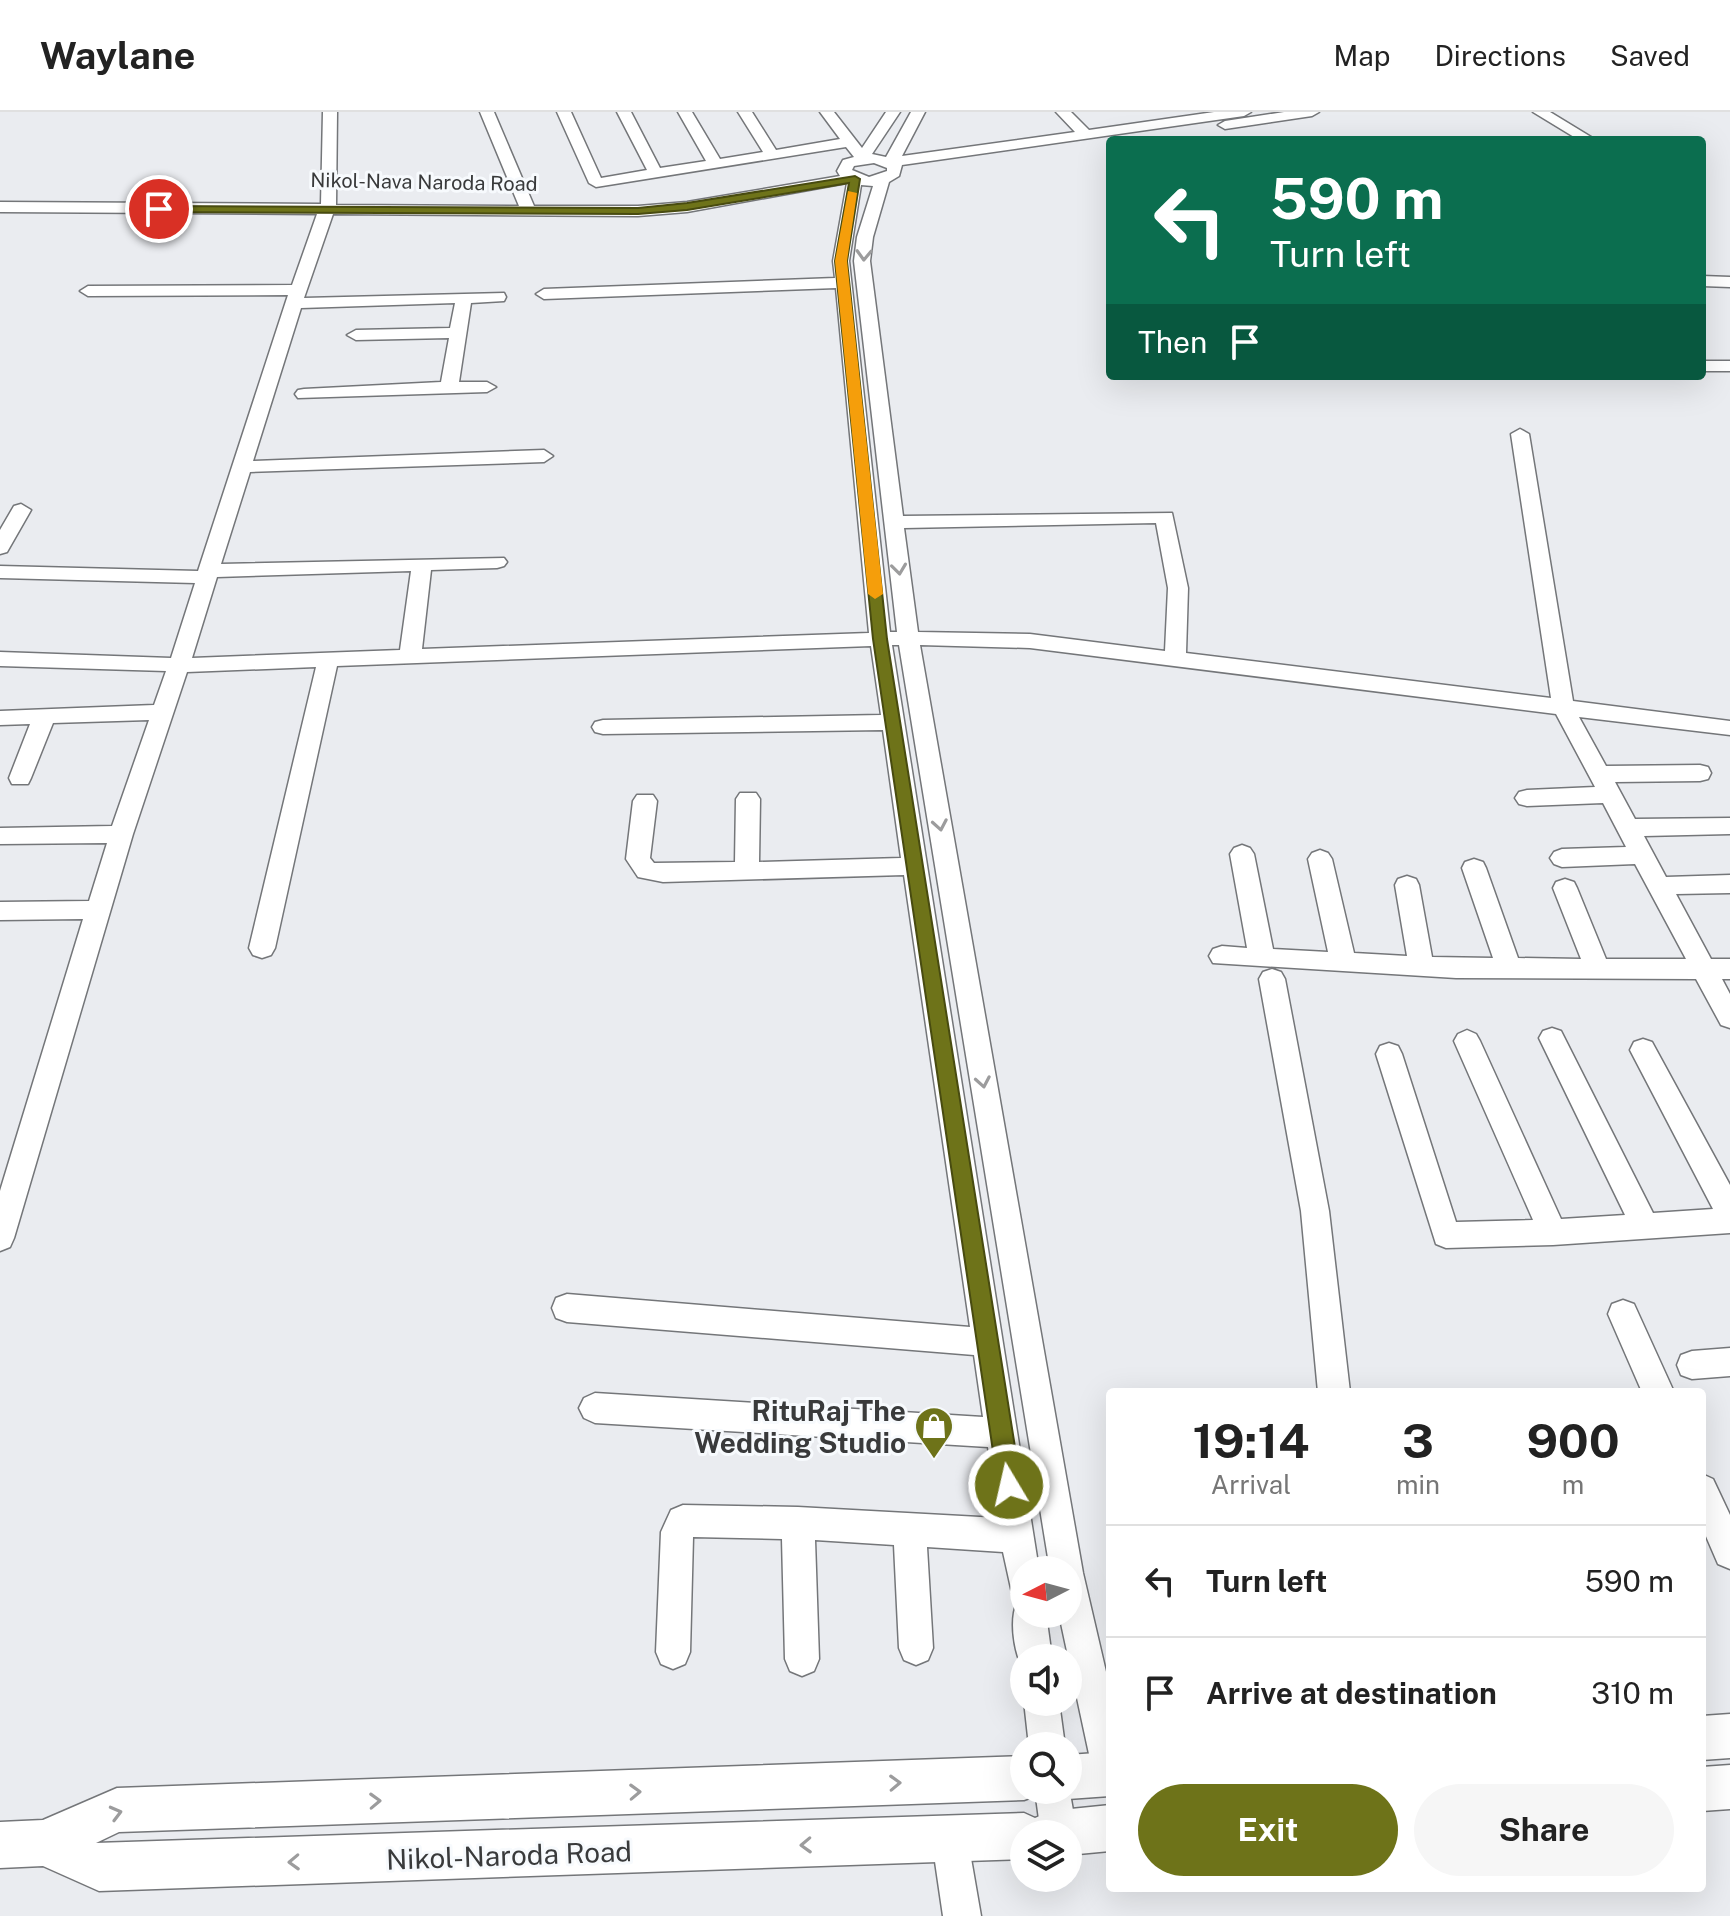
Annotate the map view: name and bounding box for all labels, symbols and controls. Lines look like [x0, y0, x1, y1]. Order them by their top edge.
text: Waylane [40, 33, 195, 78]
text: Map [1334, 39, 1390, 72]
text: Directions [1434, 39, 1566, 72]
text: Saved [1610, 39, 1690, 72]
text: 590 m [1270, 166, 1443, 232]
street label: Nikol-Nava Naroda Road [310, 168, 538, 196]
icon: left [1138, 168, 1242, 272]
pin [125, 175, 193, 243]
icon: arrive [137, 187, 181, 231]
text: Turn left [1270, 233, 1411, 275]
one-way arrow [855, 249, 872, 262]
icon: arrive [1223, 320, 1267, 364]
text: Then [1138, 324, 1207, 360]
one-way arrow [891, 562, 908, 575]
one-way arrow [930, 819, 947, 832]
one-way arrow [974, 1075, 991, 1088]
place label: RituRaj The Wedding Studio [694, 1394, 906, 1459]
shop icon: RituRaj The Wedding Studio [913, 1405, 955, 1460]
text: 19:14 [1192, 1412, 1310, 1469]
text: 3 [1402, 1412, 1434, 1469]
text: 900 [1526, 1412, 1620, 1469]
position arrow [967, 1443, 1051, 1527]
text: Arrival [1211, 1469, 1291, 1500]
text: min [1396, 1469, 1440, 1500]
text: m [1562, 1469, 1584, 1500]
north arrow [1010, 1556, 1082, 1628]
map controls [1010, 1556, 1082, 1892]
icon: left [1138, 1559, 1182, 1603]
text: Turn left [1206, 1563, 1327, 1599]
text: 590 m [1585, 1563, 1674, 1599]
button: sound [1010, 1644, 1082, 1716]
icon: arrive [1138, 1671, 1182, 1715]
text: Arrive at destination [1206, 1675, 1497, 1711]
text: 310 m [1591, 1675, 1674, 1711]
button: search [1010, 1732, 1082, 1804]
one-way arrow [889, 1774, 902, 1791]
one-way arrow [629, 1784, 642, 1801]
button: Exit [1138, 1784, 1398, 1876]
button: Share [1414, 1784, 1674, 1876]
one-way arrow [369, 1793, 382, 1810]
one-way arrow [109, 1806, 122, 1823]
button: layers [1010, 1820, 1082, 1892]
street label: Nikol-Naroda Road [385, 1834, 633, 1876]
one-way arrow [799, 1837, 812, 1854]
one-way arrow [288, 1853, 300, 1870]

